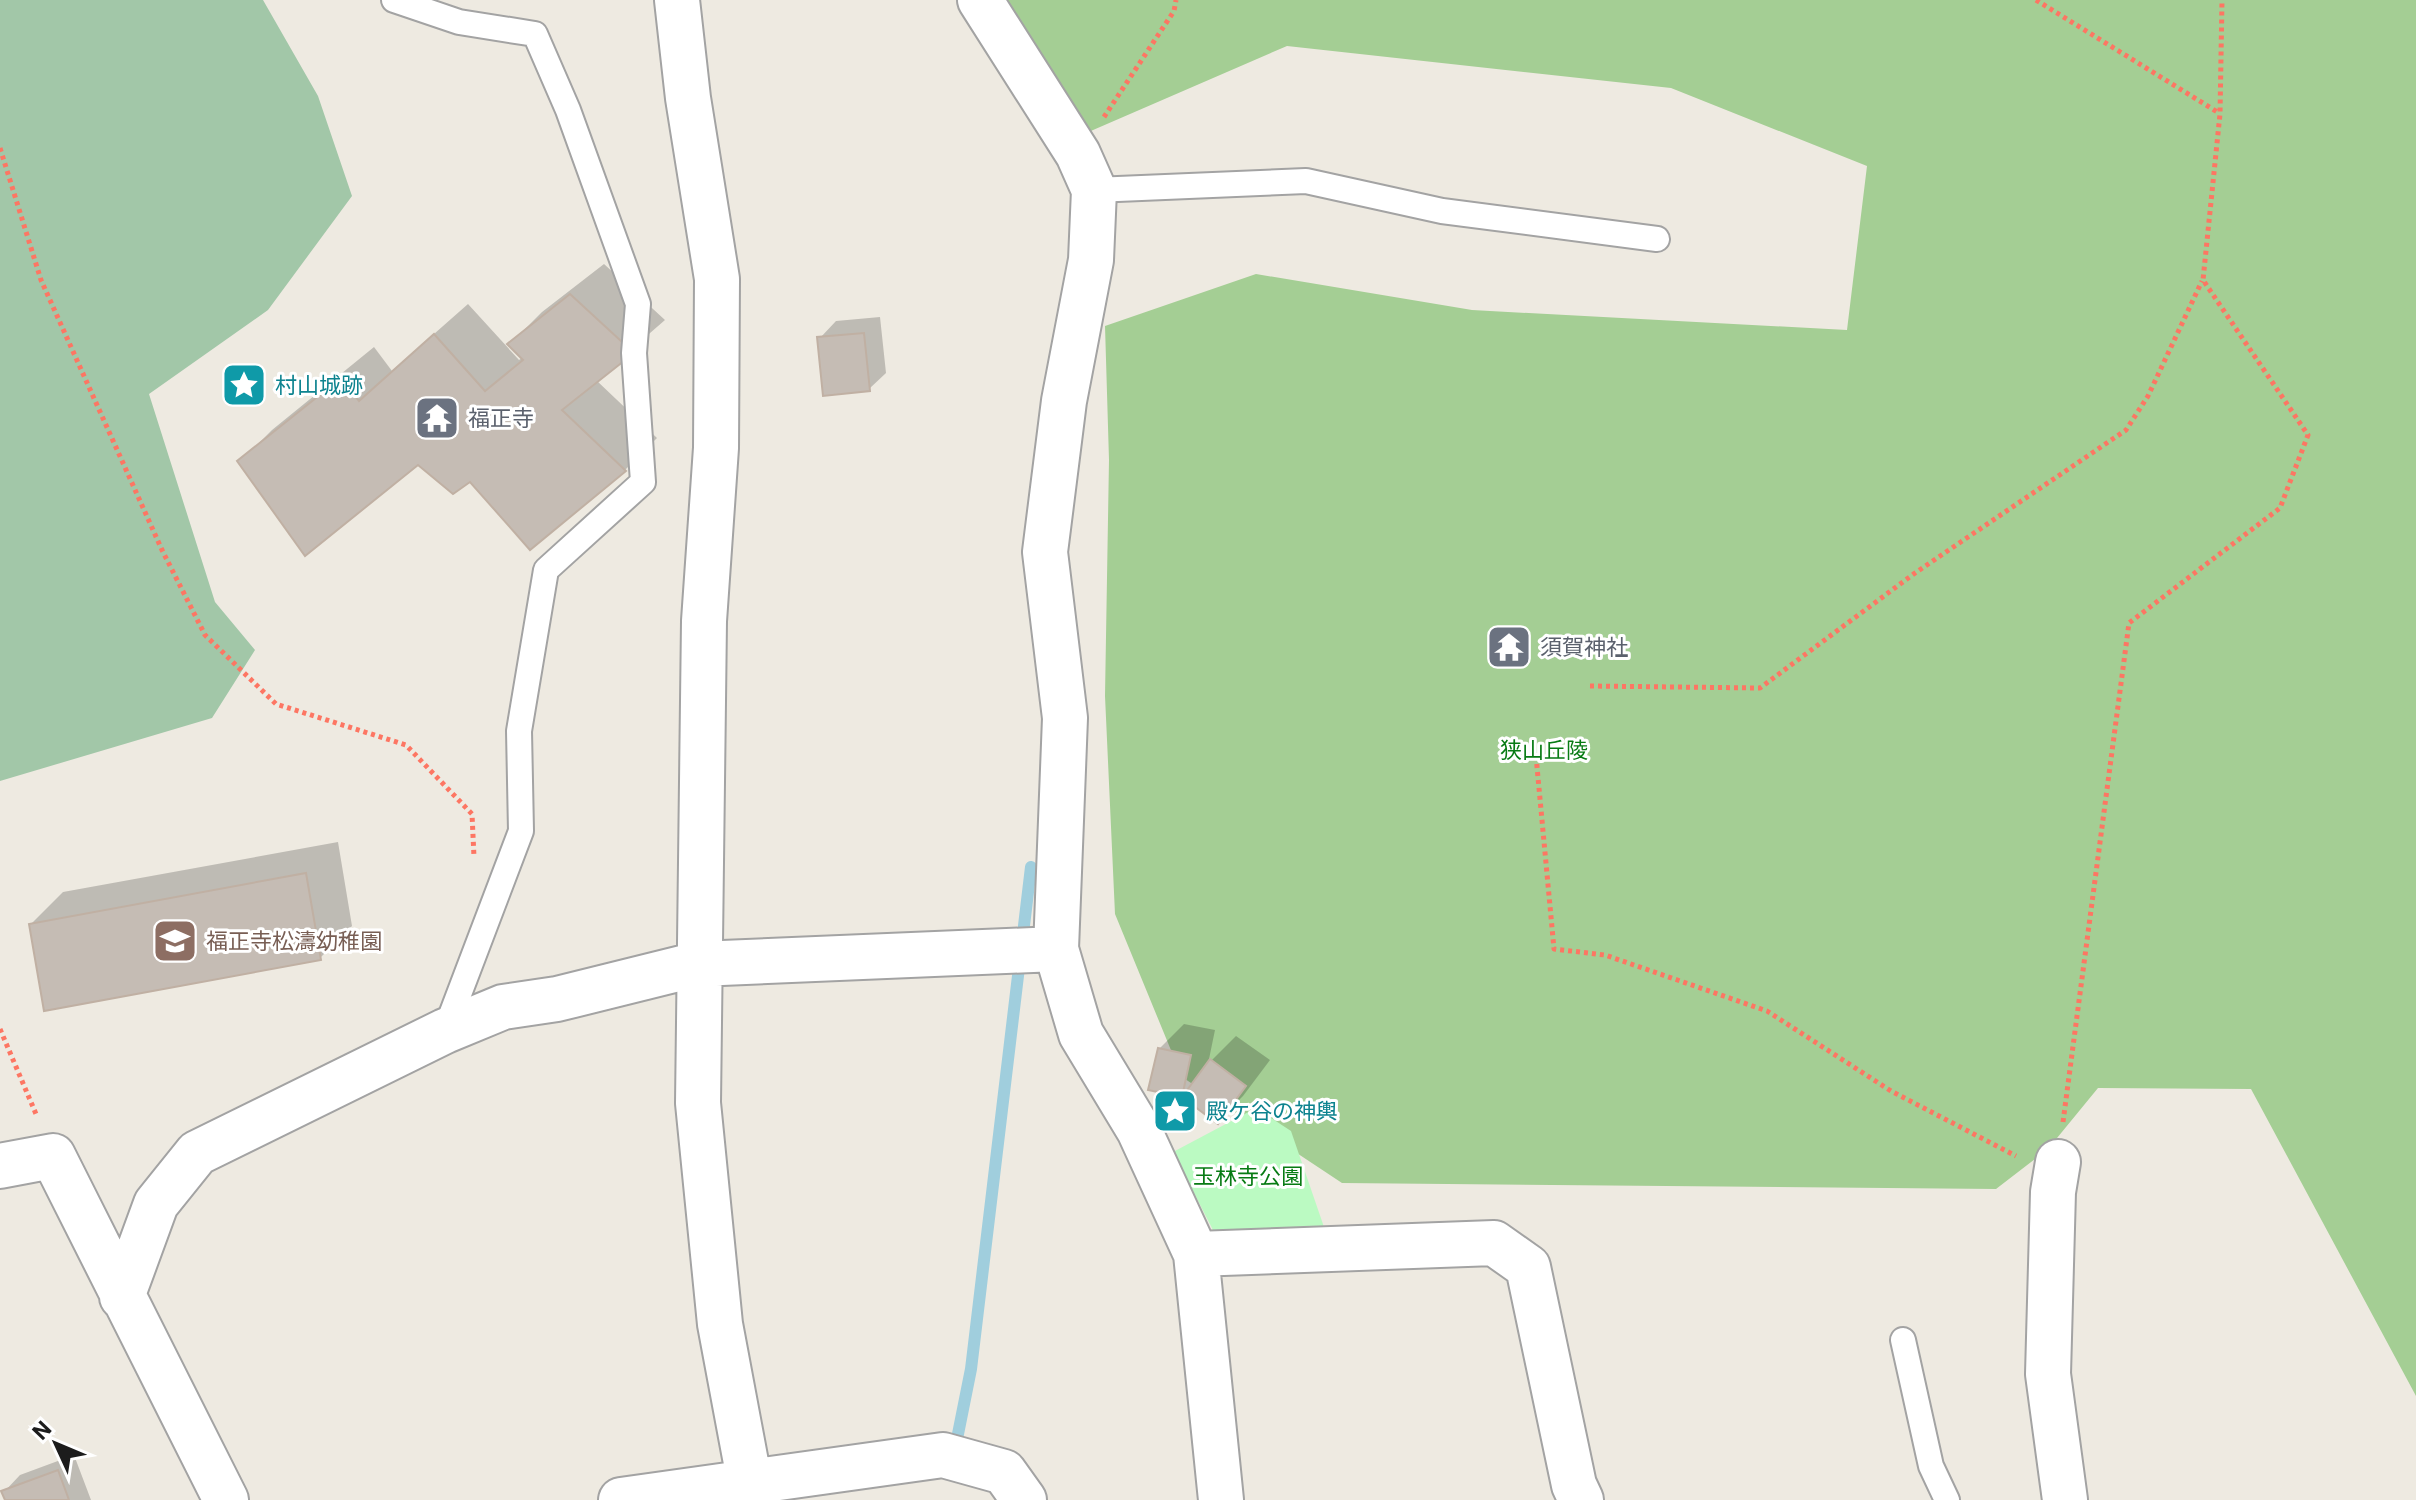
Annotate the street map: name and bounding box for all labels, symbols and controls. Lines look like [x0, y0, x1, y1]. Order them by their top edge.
place icon: 村山城跡 [220, 361, 268, 409]
place label: 村山城跡 [275, 373, 363, 398]
temple icon: 福正寺 [413, 394, 461, 442]
place label: 福正寺 [468, 406, 534, 431]
temple icon: 須賀神社 [1485, 623, 1533, 671]
place label: 須賀神社 [1540, 635, 1628, 660]
park label: 狭山丘陵 [1500, 738, 1588, 763]
school or university icon: 福正寺松濤幼稚園 [151, 917, 199, 965]
place label: 福正寺松濤幼稚園 [206, 929, 382, 954]
place icon: 殿ケ谷の神輿 [1151, 1087, 1199, 1135]
place label: 殿ケ谷の神輿 [1206, 1099, 1338, 1124]
park label: 玉林寺公園 [1193, 1164, 1303, 1189]
north arrow [16, 1404, 96, 1484]
text: N [28, 1416, 56, 1445]

